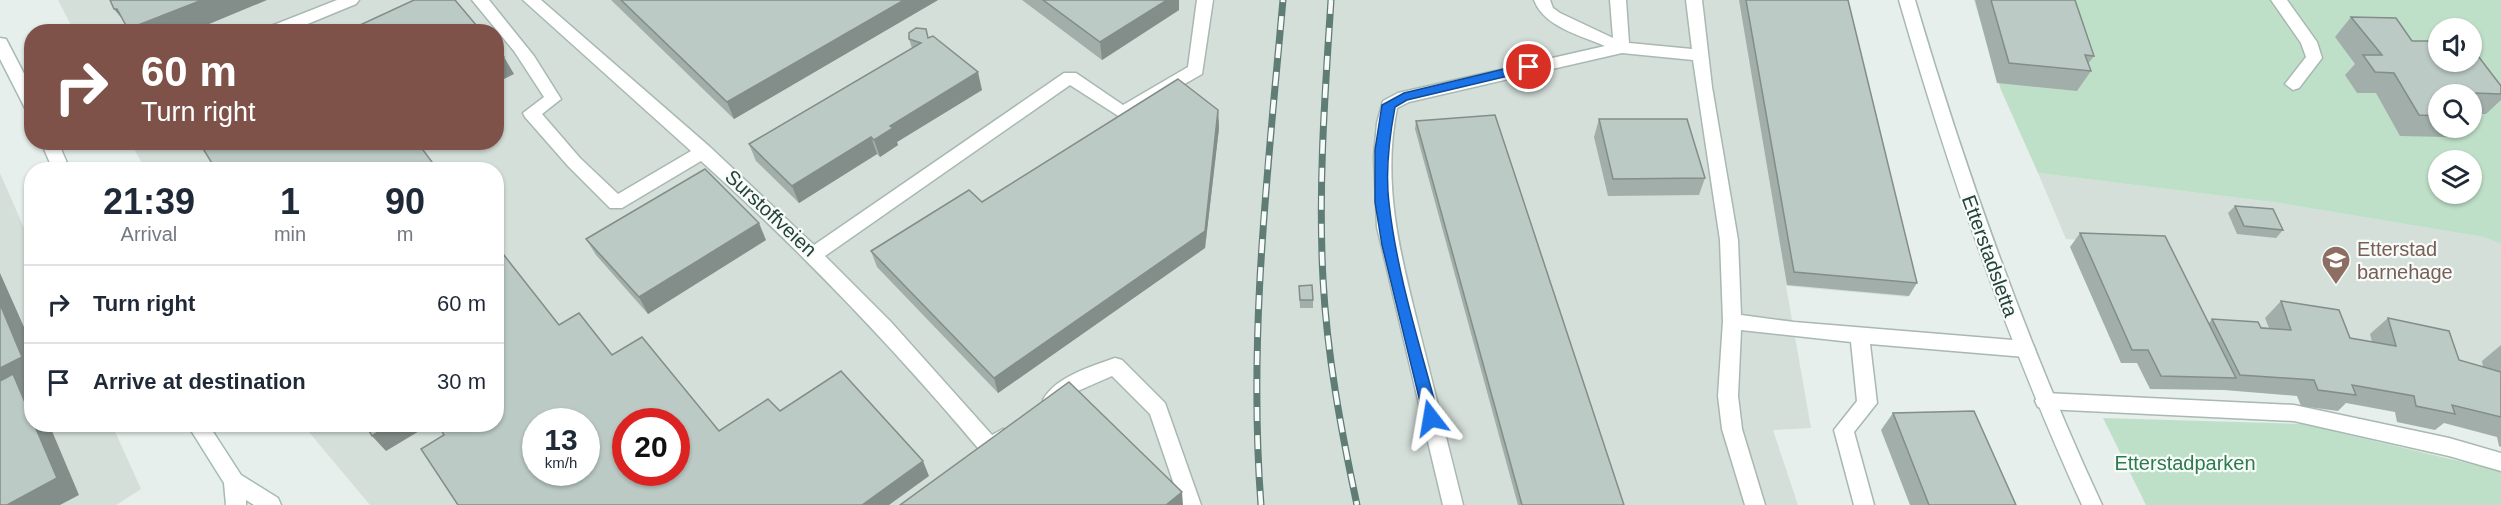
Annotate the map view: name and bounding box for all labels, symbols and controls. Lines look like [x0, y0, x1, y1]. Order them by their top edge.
map controls [2428, 18, 2482, 204]
button: sound [2428, 18, 2482, 72]
pin [1503, 41, 1554, 92]
icon: right [42, 48, 120, 126]
text: 60 m [141, 48, 237, 95]
icon: arrive [1512, 50, 1545, 83]
button: search [2428, 84, 2482, 138]
text: Turn right [141, 97, 256, 127]
button: layers [2428, 150, 2482, 204]
street label: Surstoffveien [721, 165, 821, 261]
text: 21:39 [103, 181, 195, 222]
text: 1 [280, 181, 300, 222]
text: 90 [385, 181, 425, 222]
street label: Etterstadsletta [1958, 192, 2022, 321]
text: Arrival [121, 223, 177, 245]
text: min [274, 223, 306, 245]
text: m [397, 223, 413, 245]
place label: Etterstad barnehage [2357, 238, 2453, 283]
school or university icon: Etterstad barnehage [2320, 244, 2352, 286]
icon: right [42, 288, 75, 321]
text: Turn right [93, 291, 195, 316]
text: 60 m [437, 291, 486, 316]
icon: arrive [42, 366, 75, 399]
text: Arrive at destination [93, 369, 306, 394]
text: 30 m [437, 369, 486, 394]
position arrow [1399, 386, 1463, 450]
speed limit sign: 20 [612, 408, 690, 486]
text: 13 [544, 423, 578, 456]
park label: Etterstadparken [2114, 452, 2256, 474]
text: km/h [545, 454, 577, 471]

